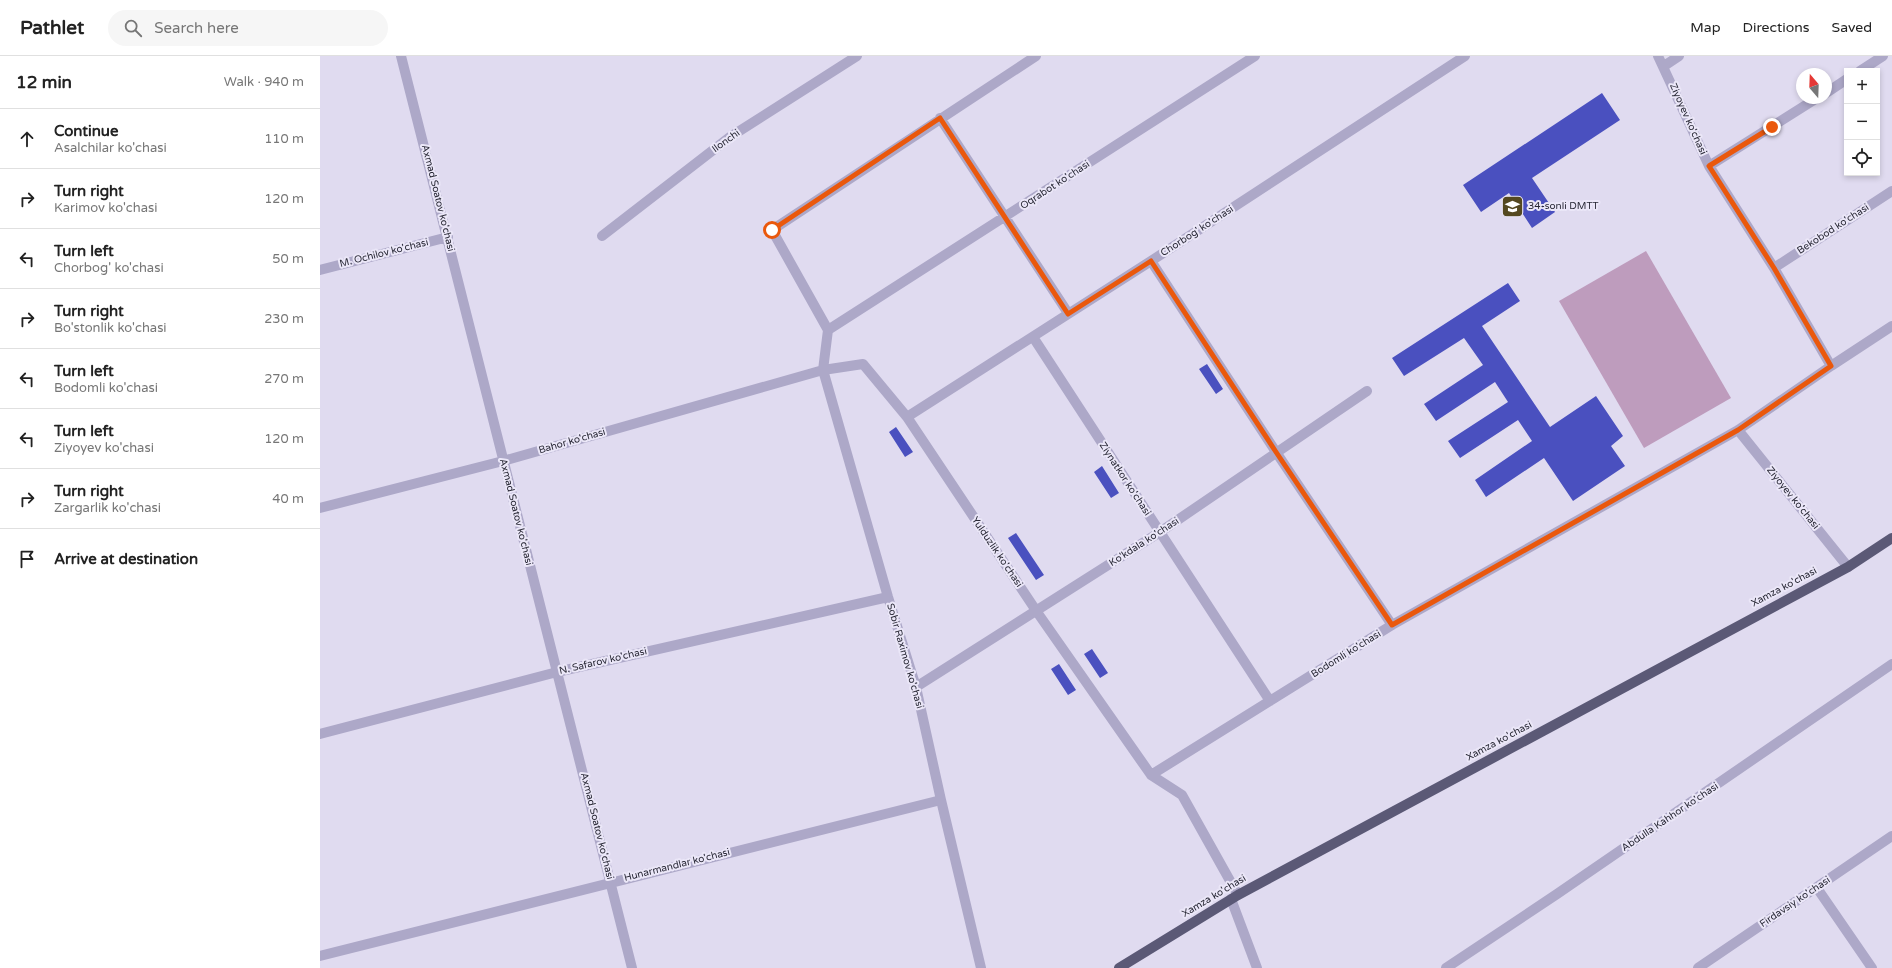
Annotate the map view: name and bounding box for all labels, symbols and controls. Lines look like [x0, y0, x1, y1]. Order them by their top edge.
search box [108, 10, 388, 46]
text: Pathlet [20, 17, 84, 39]
icon: search [122, 17, 144, 39]
text: Search here [154, 19, 239, 37]
text: Map [1690, 19, 1721, 36]
text: Directions [1743, 19, 1810, 36]
text: Saved [1832, 19, 1872, 36]
north arrow [1796, 68, 1832, 104]
map controls [1844, 68, 1880, 176]
button: + [1844, 68, 1880, 104]
text: 12 min [16, 72, 72, 93]
text: Walk · 940 m [224, 74, 304, 90]
street label: Ziyoyev ko'chasi [1667, 81, 1709, 157]
button: − [1844, 104, 1880, 140]
route end [1763, 118, 1781, 136]
text: Continue [54, 122, 118, 140]
street label: Ilonchi [710, 127, 742, 155]
icon: ahead [16, 128, 38, 150]
text: 110 m [264, 131, 304, 147]
text: Asalchilar ko'chasi [54, 140, 167, 156]
button: locate [1844, 140, 1880, 176]
street label: Axmad Soatov ko'chasi [419, 143, 457, 253]
street label: Oqrabot ko'chasi [1018, 158, 1092, 212]
text: Turn right [54, 182, 124, 200]
icon: right [16, 188, 38, 210]
text: 120 m [264, 191, 304, 207]
school or university icon: 34-sonli DMTT [1499, 193, 1525, 219]
text: Karimov ko'chasi [54, 200, 157, 216]
place label: 34-sonli DMTT [1528, 200, 1599, 212]
street label: Bekobod ko'chasi [1795, 201, 1871, 257]
street label: Chorbog' ko'chasi [1158, 203, 1236, 259]
route start [763, 221, 781, 239]
street label: M. Ochilov ko'chasi [338, 236, 430, 270]
text: Turn left [54, 242, 114, 260]
icon: left [16, 248, 38, 270]
text: 50 m [272, 251, 304, 267]
text: Chorbog' ko'chasi [54, 260, 164, 276]
text: Turn right [54, 302, 124, 320]
icon: right [16, 308, 38, 330]
text: 230 m [264, 311, 304, 327]
text: Bo'stonlik ko'chasi [54, 320, 167, 336]
text: Turn left [54, 362, 114, 380]
icon: left [16, 368, 38, 390]
text: 270 m [264, 371, 304, 387]
text: Bodomli ko'chasi [54, 380, 158, 396]
text: Turn left [54, 422, 114, 440]
street label: Bahor ko'chasi [537, 426, 607, 456]
icon: left [16, 428, 38, 450]
text: 120 m [264, 431, 304, 447]
text: Ziyoyev ko'chasi [54, 440, 154, 456]
street label: Ziynatkor ko'chasi [1097, 440, 1153, 518]
street label: Axmad Soatov ko'chasi [497, 457, 535, 567]
street label: Ziyoyev ko'chasi [1764, 464, 1822, 532]
text: Turn right [54, 482, 124, 500]
icon: right [16, 488, 38, 510]
text: 40 m [272, 491, 304, 507]
text: Zargarlik ko'chasi [54, 500, 161, 516]
street label: Yulduzlik ko'chasi [969, 514, 1025, 590]
street label: Ko'kdala ko'chasi [1107, 515, 1181, 569]
icon: arrive [16, 548, 38, 570]
text: Arrive at destination [54, 550, 198, 568]
street label: Xamza ko'chasi [1749, 565, 1819, 609]
street label: Sobir Raximov ko'chasi [884, 602, 926, 710]
street label: Bodomli ko'chasi [1309, 628, 1383, 680]
street label: N. Safarov ko'chasi [558, 645, 648, 677]
street label: Xamza ko'chasi [1464, 719, 1534, 763]
street label: Axmad Soatov ko'chasi [578, 771, 616, 881]
street label: Abdulla Kahhor ko'chasi [1619, 780, 1721, 854]
street label: Hunarmandlar ko'chasi [623, 846, 731, 884]
street label: Xamza ko'chasi [1180, 872, 1248, 920]
street label: Firdavsiy ko'chasi [1757, 874, 1833, 930]

